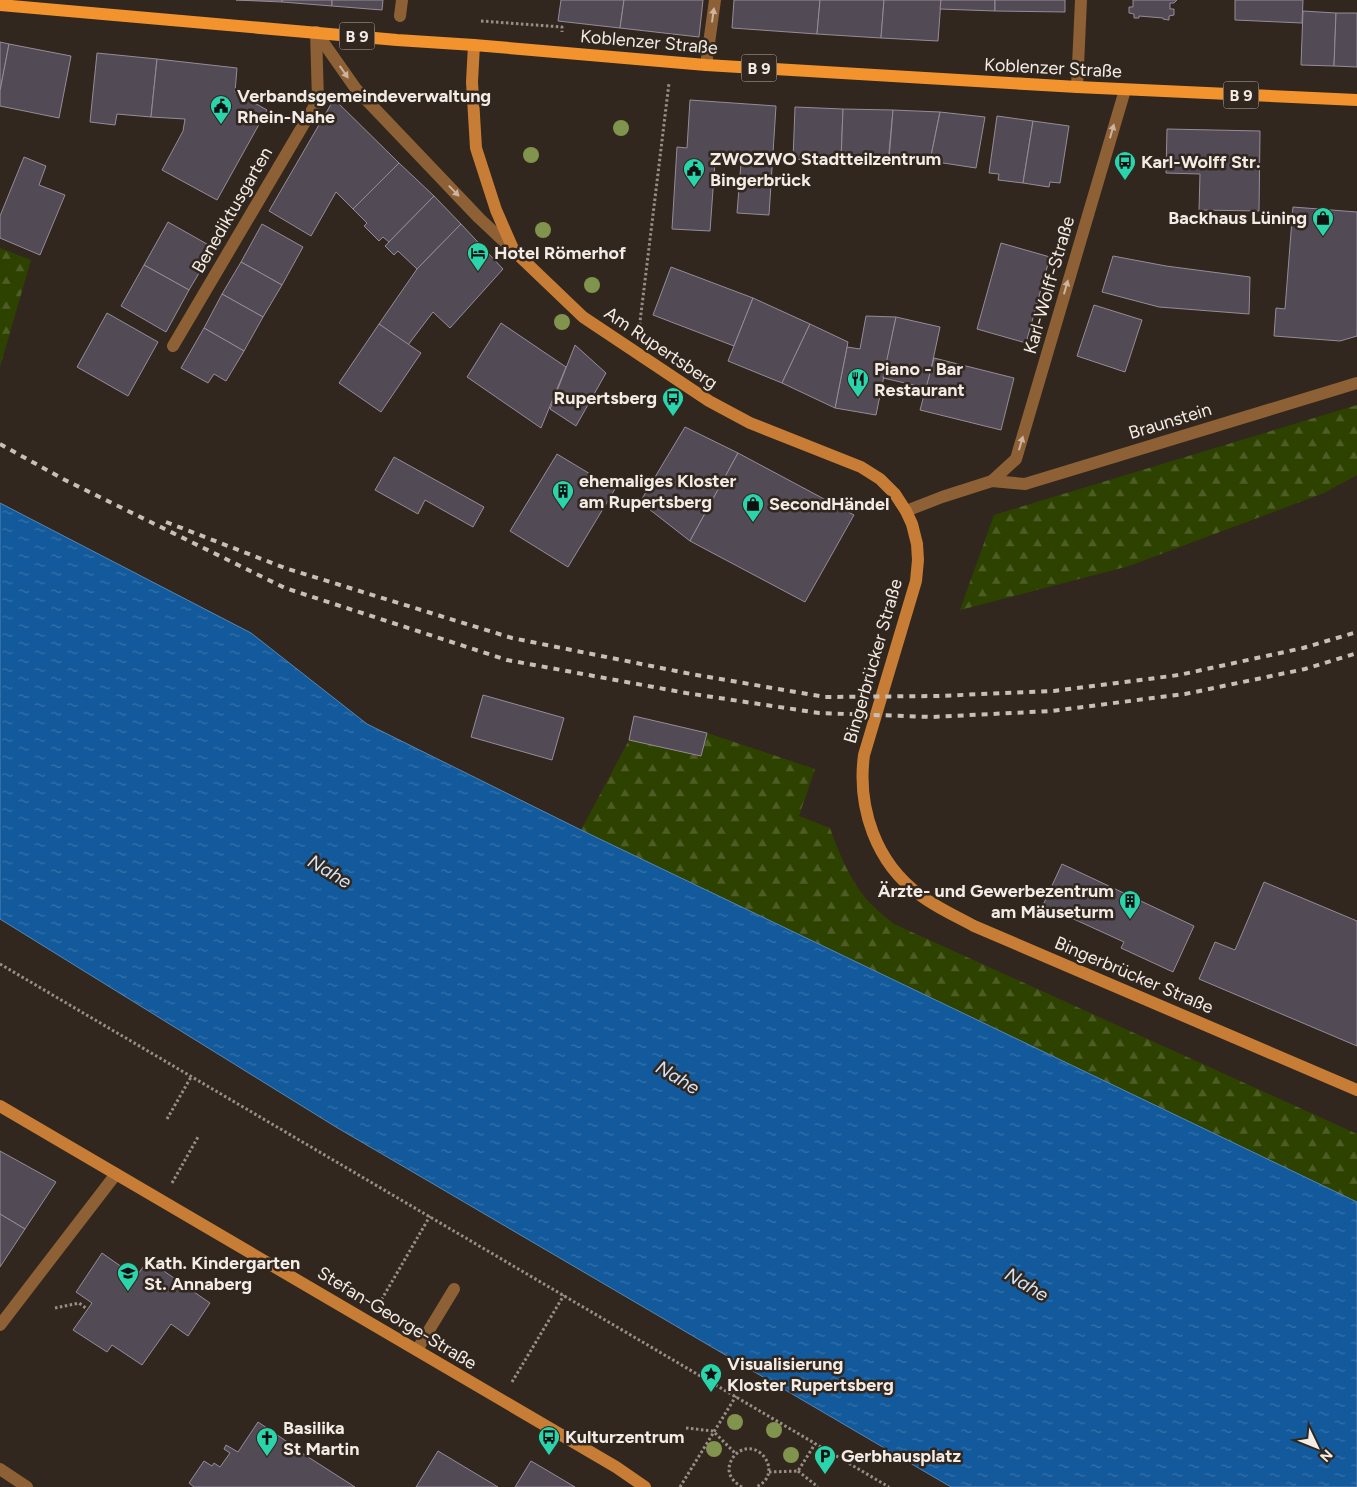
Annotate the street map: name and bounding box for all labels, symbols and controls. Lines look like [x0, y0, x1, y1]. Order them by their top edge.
one-way arrow [709, 7, 717, 23]
road number: B 9 [340, 22, 374, 50]
street label: Koblenzer Straße [579, 25, 719, 59]
street label: Koblenzer Straße [984, 53, 1123, 83]
road number: B 9 [742, 54, 776, 82]
one-way arrow [339, 65, 349, 78]
road number: B 9 [1224, 82, 1258, 108]
place label: Verbandsgemeindeverwaltung Rhein-Nahe [237, 85, 491, 128]
public building icon: Verbandsgemeindeverwaltung Rhein-Nahe [209, 94, 233, 125]
one-way arrow [1109, 124, 1117, 139]
street label: Benediktusgarten [187, 143, 277, 277]
place label: ZWOZWO Stadtteilzentrum Bingerbrück [710, 148, 941, 191]
bus stop icon: Karl-Wolff Str. [1113, 150, 1137, 181]
place label: Karl-Wolff Str. [1141, 151, 1260, 173]
public building icon: ZWOZWO Stadtteilzentrum Bingerbrück [682, 157, 706, 188]
one-way arrow [448, 185, 460, 197]
shop icon: Backhaus Lüning [1311, 206, 1335, 237]
place label: Backhaus Lüning [1168, 207, 1307, 229]
street label: Karl-Wolff-Straße [1019, 213, 1079, 356]
hotel icon: Hotel Römerhof [466, 241, 490, 272]
place label: Hotel Römerhof [494, 242, 627, 264]
one-way arrow [1063, 280, 1071, 295]
street label: Am Rupertsberg [600, 302, 722, 394]
place label: Piano - Bar Restaurant [874, 358, 965, 401]
restaurant icon: Piano - Bar Restaurant [846, 367, 870, 398]
bus stop icon: Rupertsberg [661, 386, 685, 417]
place label: Rupertsberg [554, 387, 657, 409]
street label: Braunstein [1126, 398, 1214, 444]
one-way arrow [1017, 436, 1025, 451]
place label: ehemaliges Kloster am Rupertsberg [579, 470, 736, 513]
building icon: ehemaliges Kloster am Rupertsberg [551, 479, 575, 510]
shop icon: SecondHändel [741, 492, 765, 523]
place label: SecondHändel [769, 493, 889, 515]
street label: Bingerbrücker Straße [839, 576, 907, 746]
water label: Nahe [304, 850, 356, 894]
place label: Ärzte- und Gewerbezentrum am Mäuseturm [878, 880, 1114, 923]
building icon: Ärzte- und Gewerbezentrum am Mäuseturm [1118, 889, 1142, 920]
street label: Bingerbrücker Straße [1051, 932, 1217, 1018]
water label: Nahe [652, 1056, 704, 1100]
place label: Kath. Kindergarten St. Annaberg [144, 1252, 300, 1295]
school or university icon: Kath. Kindergarten St. Annaberg [116, 1261, 140, 1292]
street label: Stefan-George-Straße [313, 1262, 481, 1374]
water label: Nahe [1001, 1263, 1053, 1307]
place label: Visualisierung Kloster Rupertsberg [727, 1353, 894, 1396]
place icon: Visualisierung Kloster Rupertsberg [699, 1362, 723, 1393]
place label: Basilika St Martin [283, 1417, 359, 1460]
north arrow [1292, 1422, 1342, 1472]
bus stop icon: Kulturzentrum [537, 1425, 561, 1456]
church icon: Basilika St Martin [255, 1426, 279, 1457]
place label: Kulturzentrum [565, 1426, 685, 1448]
parking icon: Gerbhausplatz [813, 1444, 837, 1475]
place label: Gerbhausplatz [841, 1445, 961, 1467]
text: N [1316, 1446, 1336, 1465]

